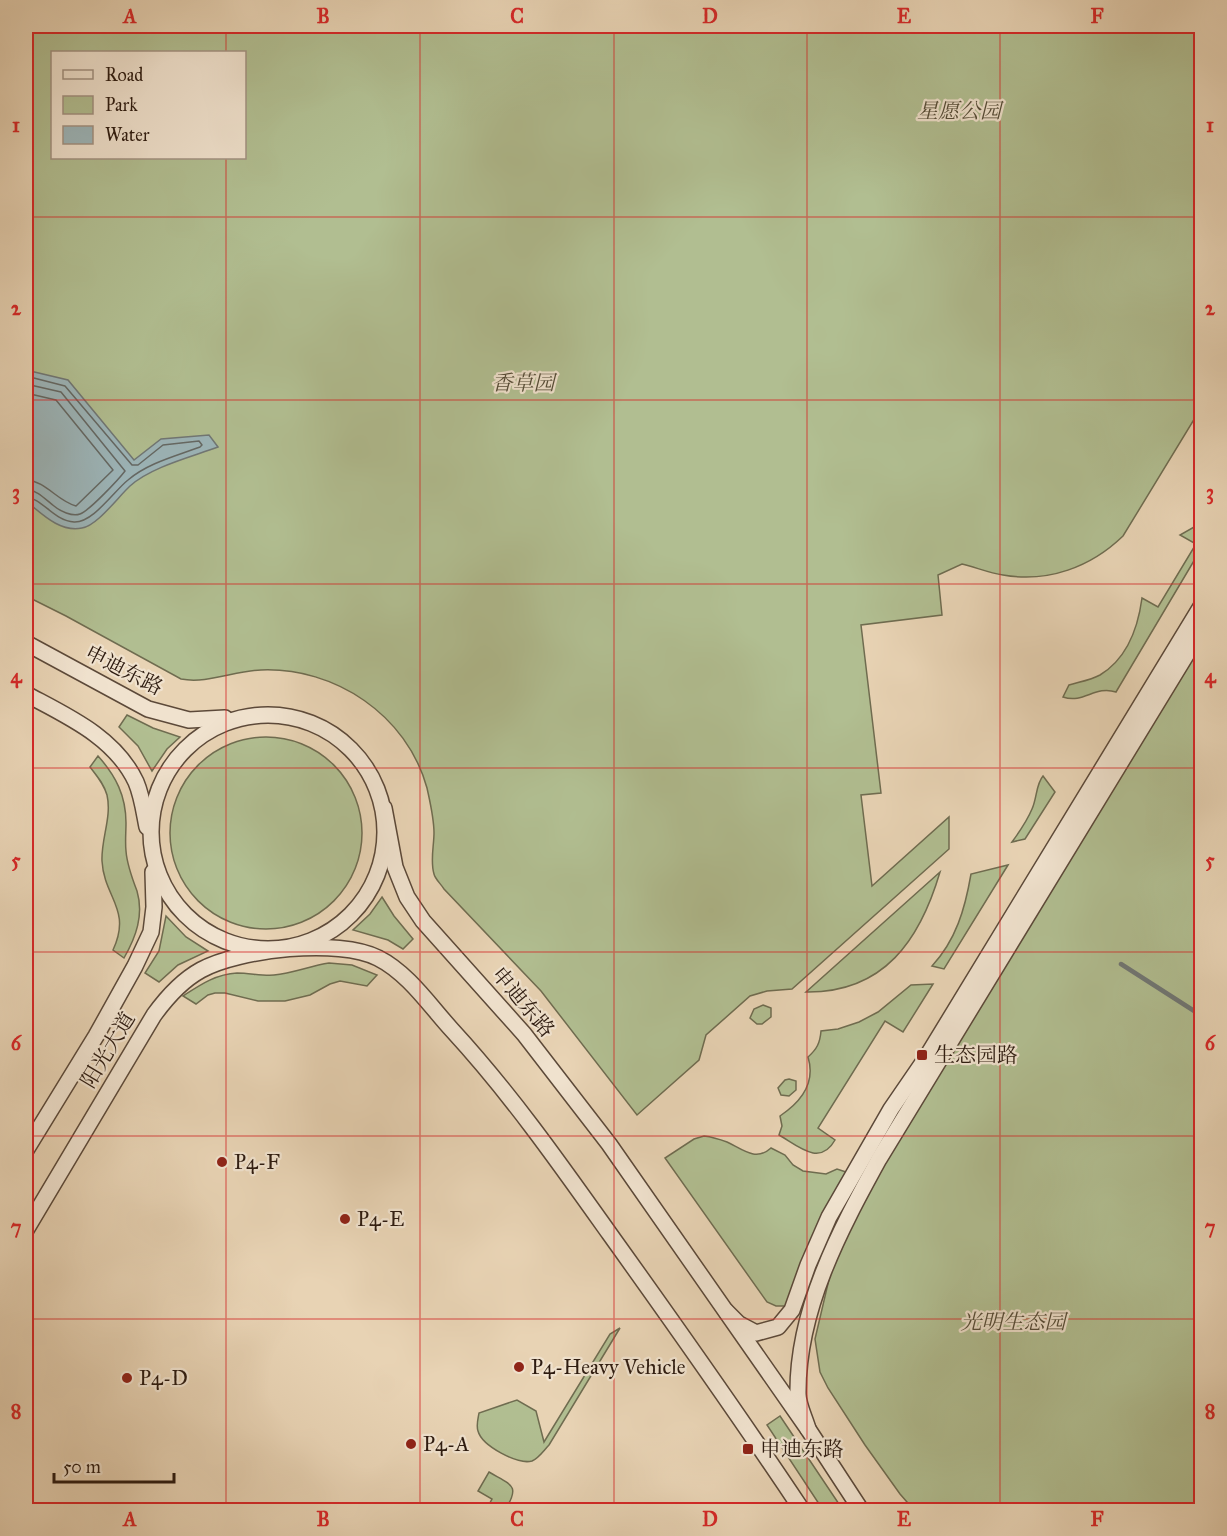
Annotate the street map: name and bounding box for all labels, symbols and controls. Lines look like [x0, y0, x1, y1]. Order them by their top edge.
text: A [121, 4, 137, 28]
text: B [316, 4, 330, 28]
text: C [510, 4, 524, 28]
text: D [702, 4, 718, 28]
text: E [897, 4, 912, 28]
text: F [1090, 4, 1104, 28]
legend [51, 51, 246, 159]
text: Road [105, 64, 143, 86]
text: Park [105, 94, 138, 116]
park label: 星愿公园 [917, 98, 1004, 124]
text: 1 [12, 113, 20, 137]
text: 1 [1206, 113, 1214, 137]
text: Water [105, 124, 150, 146]
text: 2 [11, 296, 22, 320]
text: 2 [1205, 296, 1216, 320]
park label: 香草园 [492, 370, 557, 396]
text: 3 [12, 480, 20, 505]
text: 3 [1206, 480, 1214, 505]
street label: 申迪东路 [81, 639, 167, 701]
text: 4 [10, 664, 22, 689]
text: 4 [1204, 664, 1216, 689]
text: 5 [11, 848, 21, 872]
text: 5 [1205, 848, 1215, 872]
street label: 申迪东路 [486, 961, 560, 1043]
street label: 阳光大道 [75, 1007, 141, 1093]
text: 6 [11, 1031, 23, 1055]
text: 6 [1205, 1031, 1217, 1055]
place label: 生态园路 [934, 1042, 1018, 1068]
marker: 生态园路 [915, 1048, 929, 1062]
place label: P4-F [234, 1149, 280, 1175]
marker: P4-F [215, 1155, 229, 1169]
place label: P4-E [357, 1206, 404, 1232]
marker: P4-E [338, 1212, 352, 1226]
text: 7 [11, 1215, 22, 1239]
text: 7 [1205, 1215, 1216, 1239]
park label: 光明生态园 [961, 1309, 1068, 1335]
place label: P4-Heavy Vehicle [531, 1354, 686, 1380]
marker: P4-Heavy Vehicle [512, 1360, 526, 1374]
place label: P4-D [139, 1365, 188, 1391]
marker: P4-D [120, 1371, 134, 1385]
text: 8 [11, 1399, 21, 1423]
text: 8 [1205, 1399, 1215, 1423]
place label: P4-A [423, 1431, 469, 1457]
place label: 申迪东路 [760, 1436, 844, 1462]
marker: P4-A [404, 1437, 418, 1451]
marker: 申迪东路 [741, 1442, 755, 1456]
scale bar [54, 1446, 174, 1484]
text: 50 m [63, 1456, 101, 1478]
text: A [121, 1507, 137, 1531]
text: B [316, 1507, 330, 1531]
text: C [510, 1507, 524, 1531]
text: D [702, 1507, 718, 1531]
text: E [897, 1507, 912, 1531]
text: F [1090, 1507, 1104, 1531]

